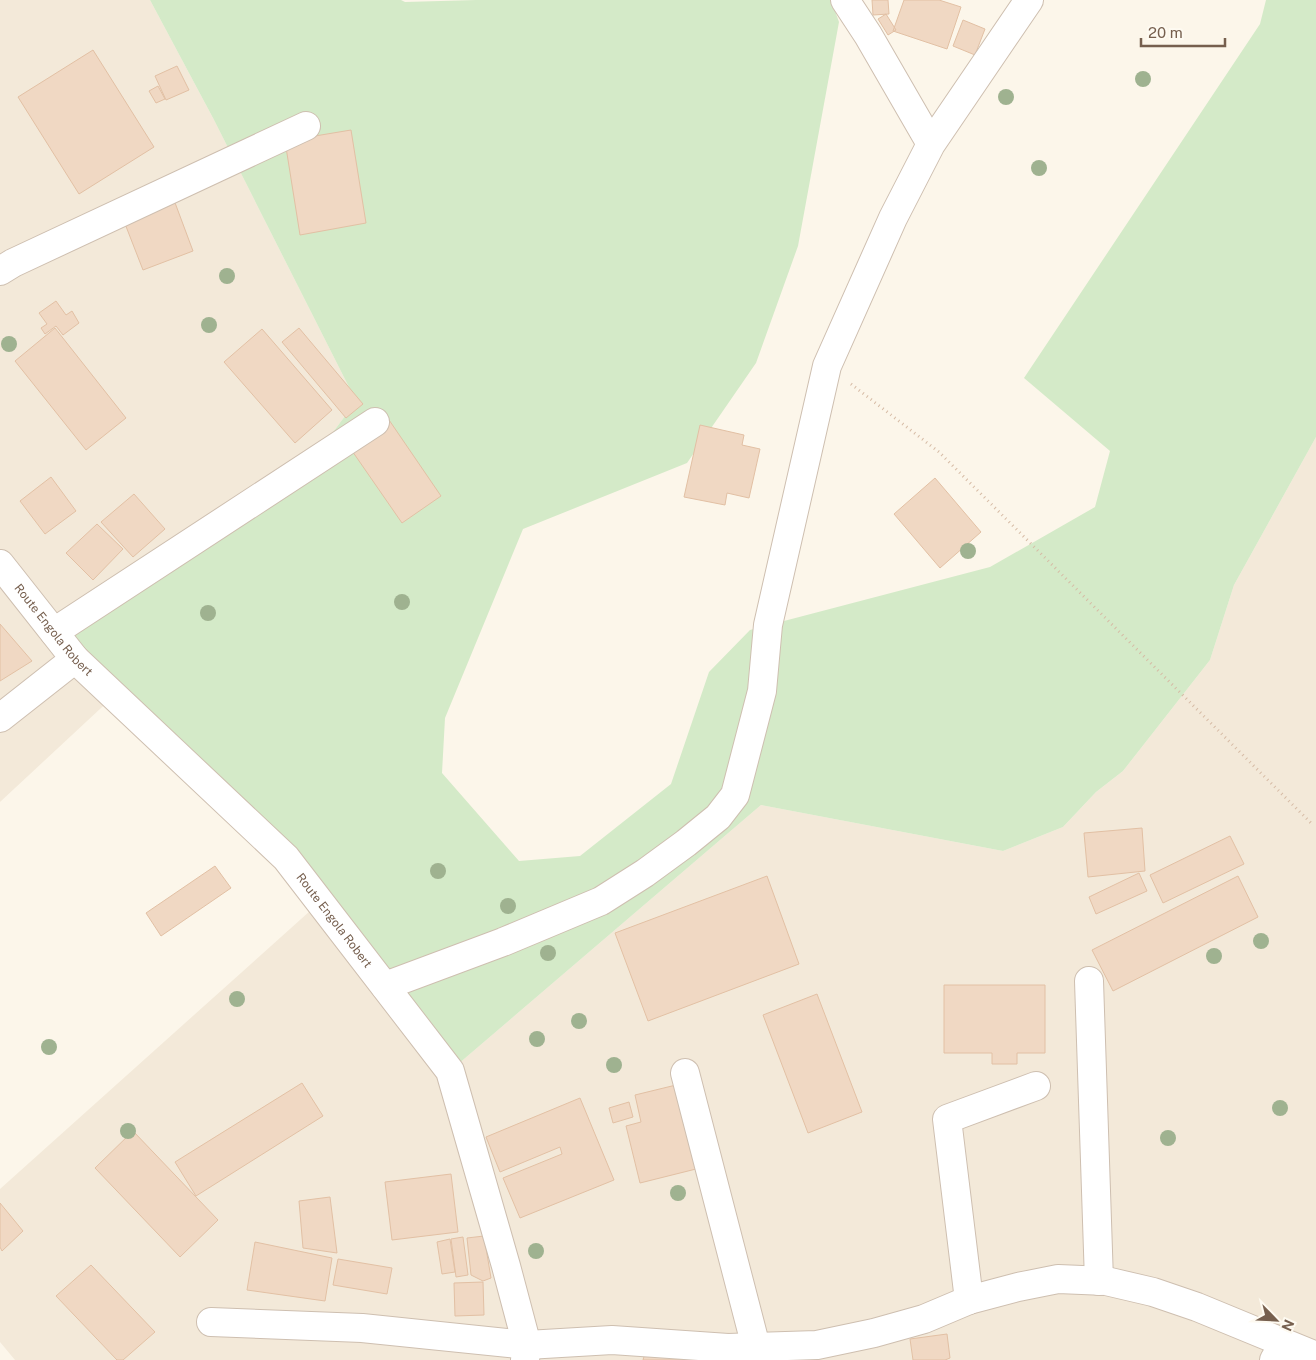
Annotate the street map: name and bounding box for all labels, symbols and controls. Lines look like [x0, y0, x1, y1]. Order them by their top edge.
scale bar [1141, 15, 1225, 47]
text: 20 m [1148, 24, 1183, 41]
street label: Route Engola Robert [11, 581, 96, 679]
street label: Route Engola Robert [293, 871, 375, 971]
north arrow [1251, 1295, 1301, 1345]
text: N [1278, 1317, 1297, 1334]

